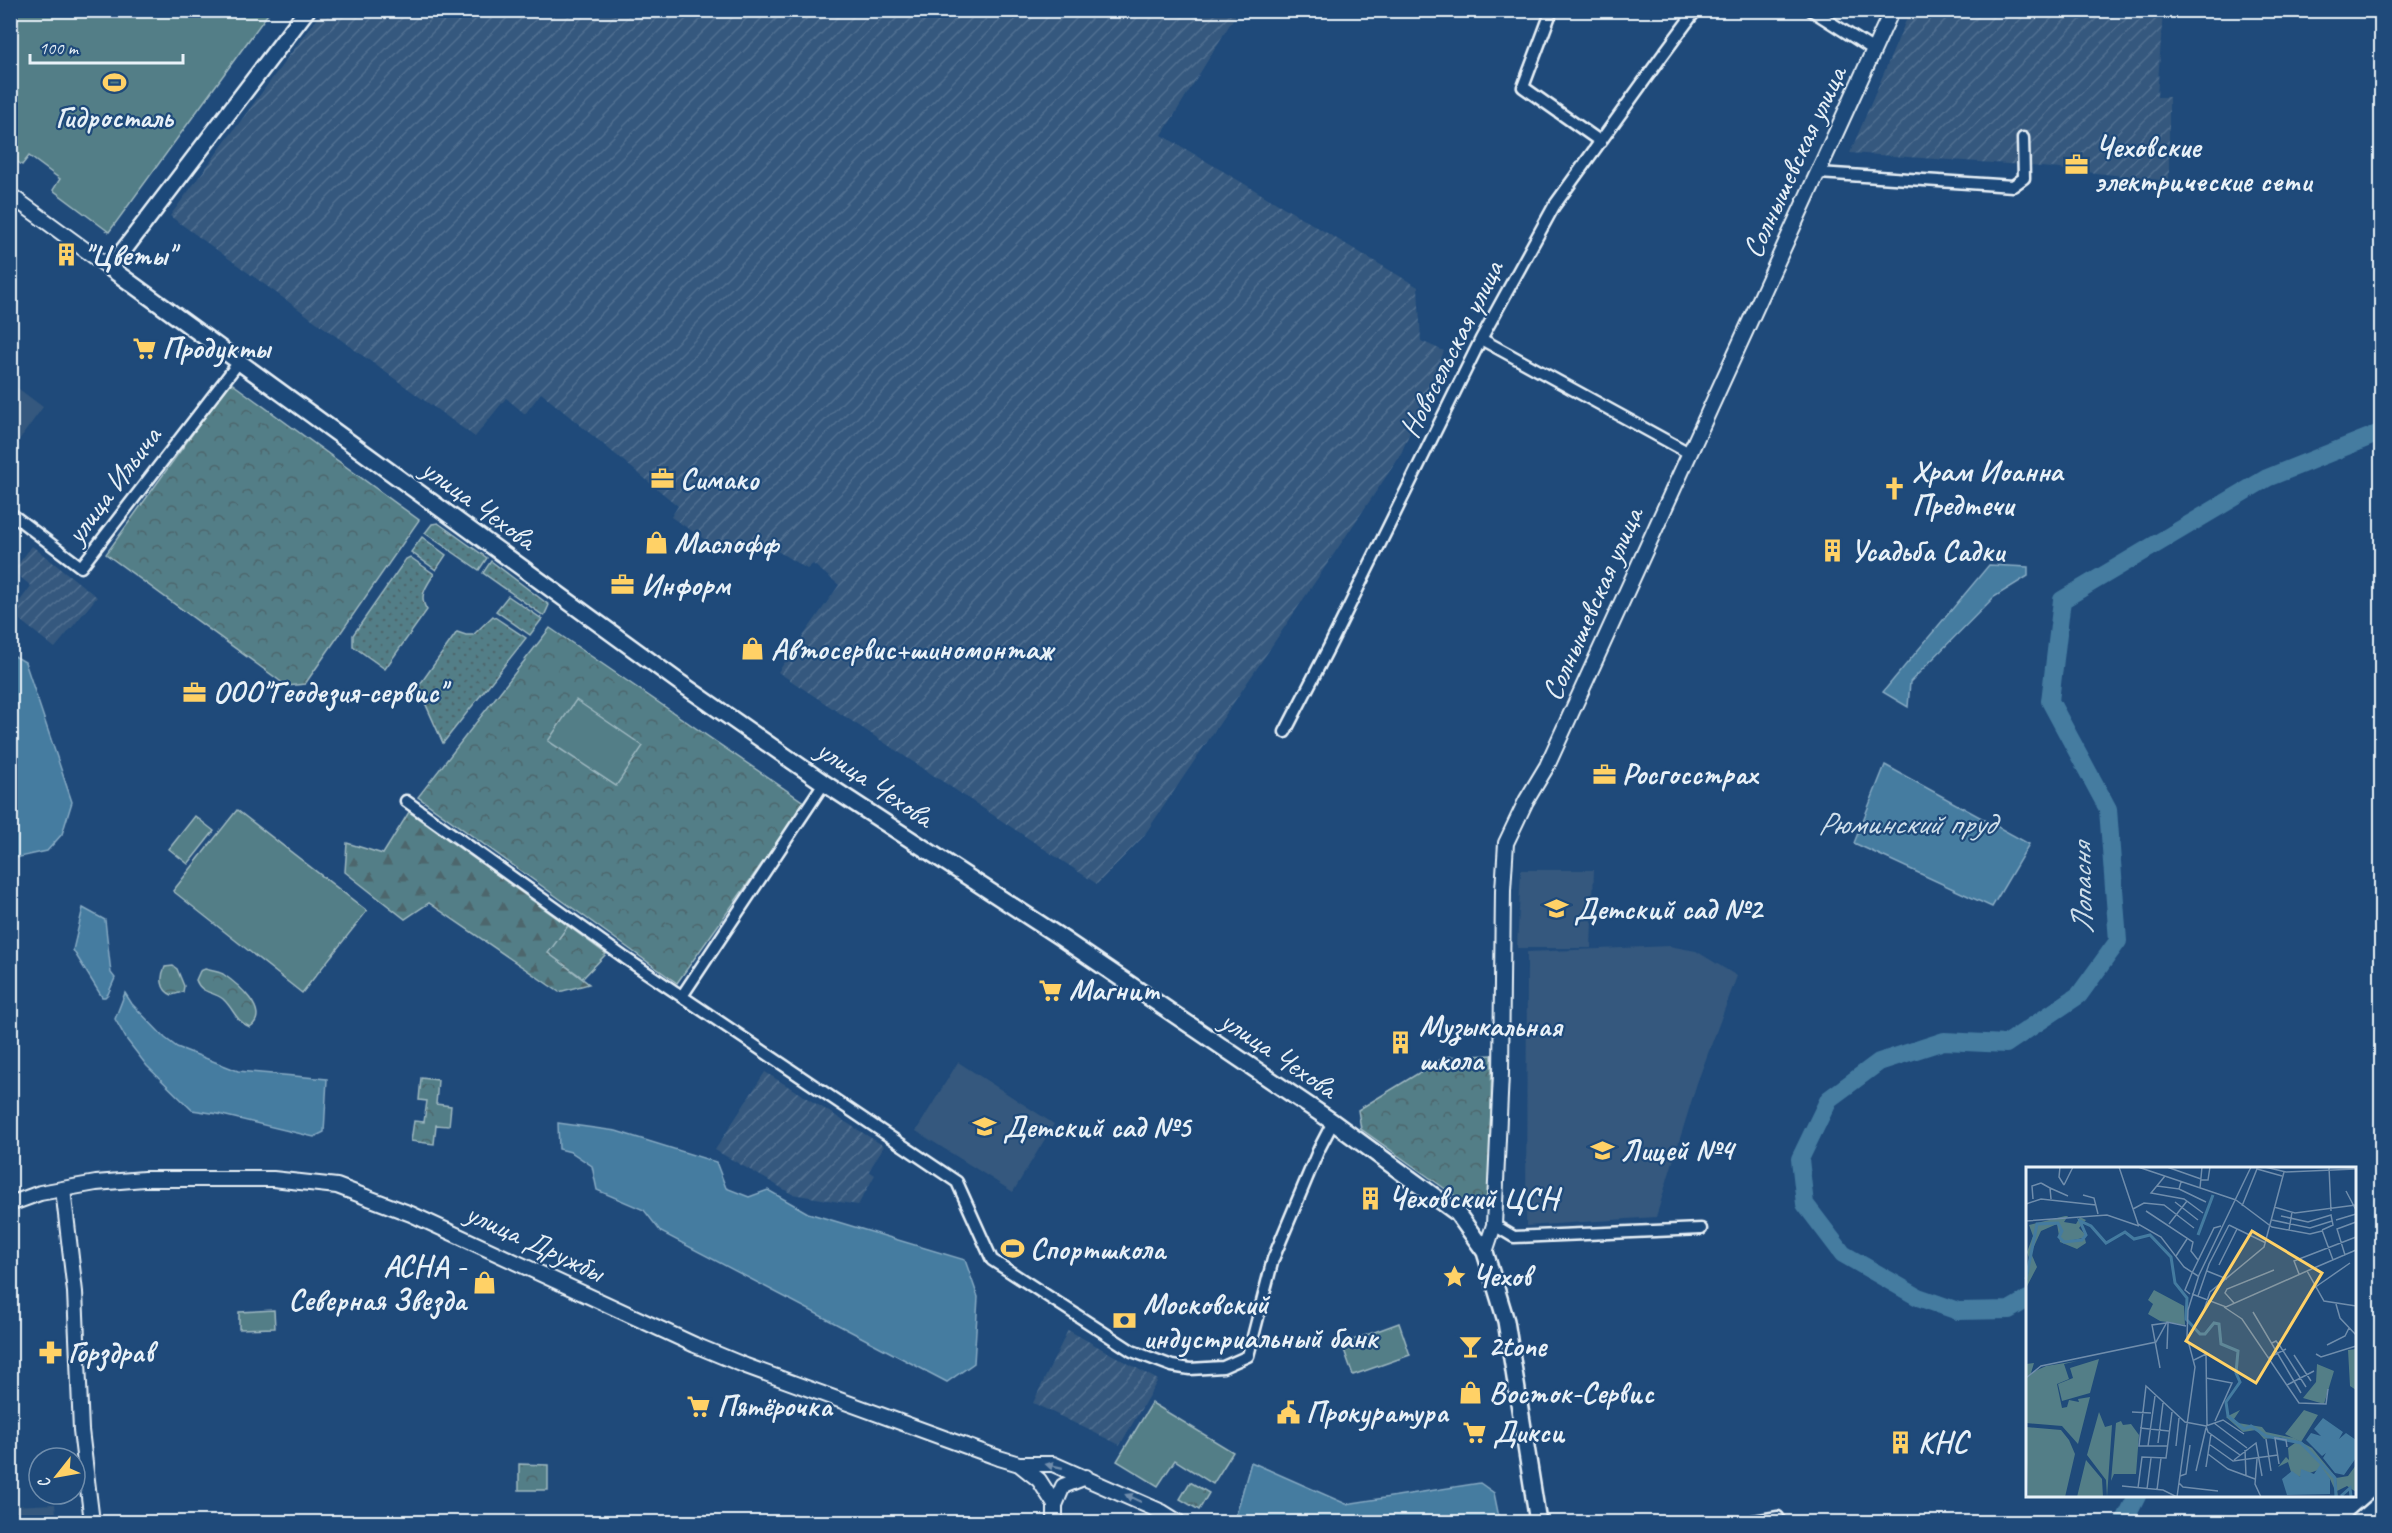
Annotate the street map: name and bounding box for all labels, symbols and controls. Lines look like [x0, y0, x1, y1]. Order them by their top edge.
scale bar [30, 27, 183, 65]
text: 100 m [39, 37, 80, 59]
street label: Солнышевская улица [1733, 58, 1856, 264]
sports icon: Гидросталь [101, 70, 127, 96]
place label: Гидросталь [55, 98, 174, 136]
place label: Чеховские электрические сети [2095, 128, 2313, 200]
office icon: Чеховские электрические сети [2064, 151, 2090, 177]
place label: "Цветы" [84, 236, 181, 274]
building icon: "Цветы" [53, 242, 79, 268]
street label: Новосельская улица [1390, 252, 1513, 444]
place label: Продукты [162, 329, 273, 368]
supermarket icon: Продукты [131, 335, 157, 361]
street label: улица Ильича [55, 417, 171, 553]
street label: улица Чехова [413, 448, 546, 560]
place label: Храм Иоанна Предтечи [1912, 452, 2065, 524]
place label: Симако [680, 460, 761, 498]
office icon: Симако [649, 466, 675, 492]
church icon: Храм Иоанна Предтечи [1881, 475, 1907, 501]
street label: Солнышевская улица [1533, 499, 1652, 706]
place label: Маслофф [674, 524, 780, 562]
shop icon: Маслофф [643, 530, 669, 556]
place label: Усадьба Садки [1850, 532, 2006, 570]
building icon: Усадьба Садки [1819, 538, 1845, 564]
place label: Информ [641, 566, 731, 604]
office icon: Информ [610, 572, 636, 598]
place label: Автосервис+шиномонтаж [771, 630, 1057, 668]
shop icon: Автосервис+шиномонтаж [740, 636, 766, 662]
place label: ООО"Геодезия-сервис" [213, 673, 452, 712]
office icon: ООО"Геодезия-сервис" [182, 679, 208, 705]
street label: улица Чехова [808, 729, 943, 837]
place label: Росгосстрах [1622, 755, 1760, 793]
office icon: Росгосстрах [1591, 761, 1617, 787]
water label: Рюминский пруд [1818, 803, 2001, 844]
water label: Лопасня [2060, 838, 2103, 935]
place label: Детский сад №2 [1574, 890, 1764, 928]
school or university icon: Детский сад №2 [1543, 896, 1569, 922]
place label: Магнит [1069, 971, 1160, 1009]
supermarket icon: Магнит [1038, 977, 1064, 1003]
street label: улица Чехова [1212, 1000, 1347, 1108]
place label: Музыкальная школа [1419, 1007, 1564, 1079]
building icon: Музыкальная школа [1388, 1030, 1414, 1056]
place label: Детский сад №5 [1003, 1108, 1193, 1146]
school or university icon: Детский сад №5 [972, 1114, 998, 1140]
place label: Лицей №4 [1620, 1131, 1737, 1169]
school or university icon: Лицей №4 [1589, 1137, 1615, 1163]
inset map [2026, 1167, 2356, 1497]
place label: Чеховский ЦСН [1388, 1179, 1563, 1217]
building icon: Чеховский ЦСН [1357, 1185, 1383, 1211]
street label: улица Дружбы [458, 1193, 612, 1291]
place label: Спортшкола [1030, 1230, 1168, 1268]
sports icon: Спортшкола [999, 1236, 1025, 1262]
place label: АСНА - Северная Звезда [288, 1247, 469, 1320]
place label: Чехов [1472, 1257, 1536, 1295]
place icon: Чехов [1441, 1263, 1467, 1289]
shop icon: АСНА - Северная Звезда [471, 1270, 497, 1296]
place label: Московский индустриальный банк [1143, 1285, 1379, 1358]
bank icon: Московский индустриальный банк [1112, 1308, 1138, 1334]
place label: 2tone [1488, 1327, 1548, 1365]
place label: Горздрав [68, 1333, 159, 1372]
bar icon: 2tone [1457, 1333, 1483, 1359]
pharmacy icon: Горздрав [37, 1339, 63, 1365]
place label: Восток-Сервис [1489, 1374, 1655, 1412]
shop icon: Восток-Сервис [1458, 1380, 1484, 1406]
place label: Пятёрочка [717, 1387, 834, 1425]
supermarket icon: Пятёрочка [686, 1393, 712, 1419]
place label: Прокуратура [1306, 1393, 1450, 1432]
public building icon: Прокуратура [1275, 1399, 1301, 1425]
place label: Дикси [1493, 1413, 1566, 1451]
supermarket icon: Дикси [1462, 1419, 1488, 1445]
place label: КНС [1918, 1423, 1971, 1461]
building icon: КНС [1887, 1429, 1913, 1455]
north arrow [27, 1446, 87, 1506]
one-way arrow [1044, 1461, 1063, 1470]
text: С [33, 1473, 56, 1492]
one-way arrow [1124, 1493, 1142, 1503]

